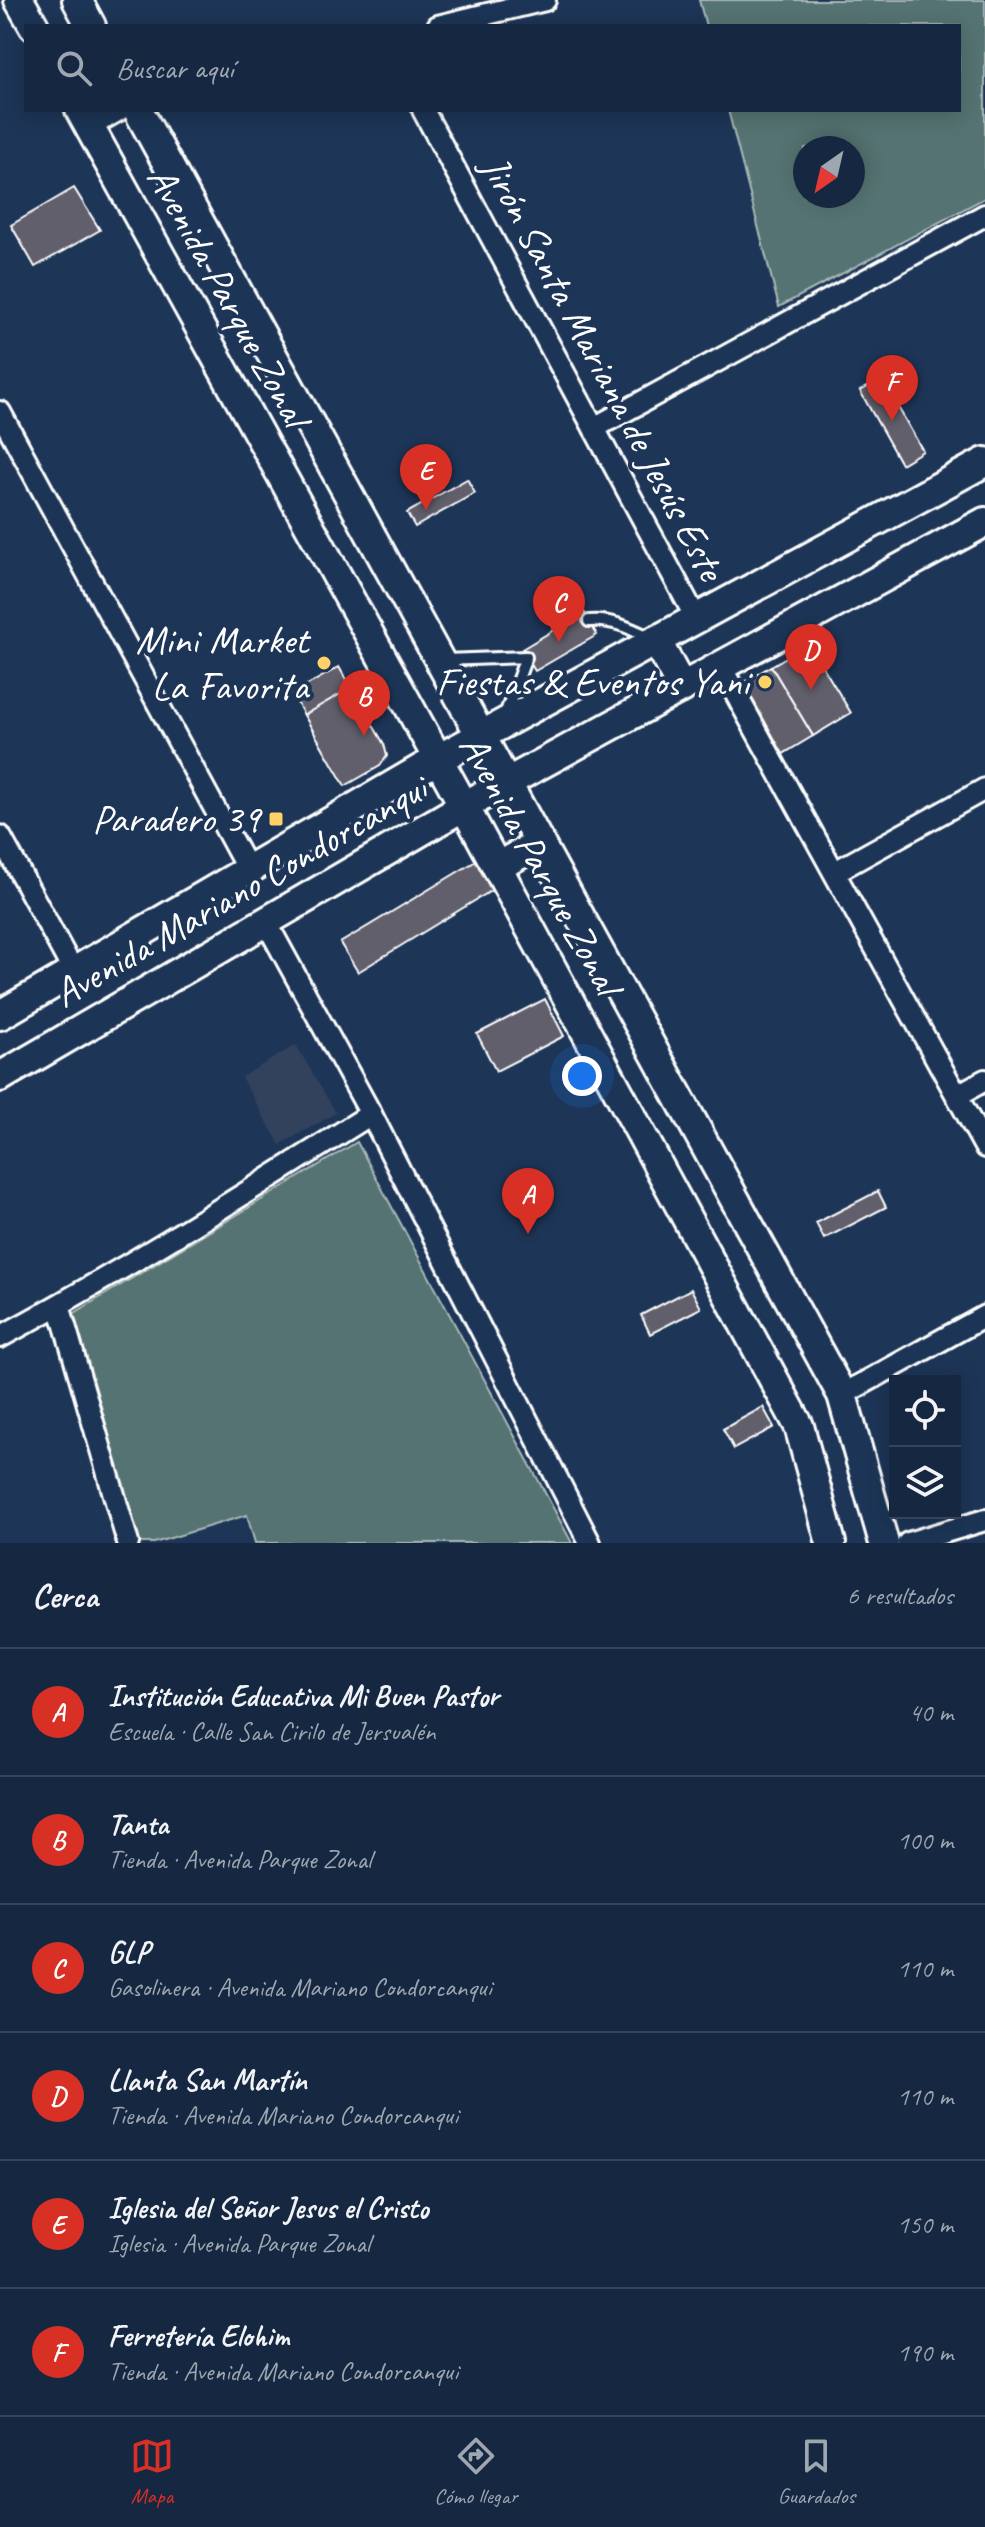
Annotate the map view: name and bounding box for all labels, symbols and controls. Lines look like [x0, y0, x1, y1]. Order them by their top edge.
search box [24, 24, 961, 112]
icon: search [52, 46, 96, 90]
text: Buscar aquí [116, 49, 234, 87]
north arrow [793, 136, 865, 208]
street label: Jirón Santa Mariana de Jesús Este [469, 145, 738, 591]
street label: Avenida Parque Zonal [136, 157, 324, 441]
pin: F [866, 355, 918, 421]
pin: E [400, 444, 452, 510]
pin: C [533, 576, 585, 642]
place label: Mini Market La Favorita [136, 615, 312, 711]
pin: D [785, 624, 837, 690]
marker: Mini Market La Favorita [315, 654, 333, 672]
place label: Fiestas & Eventos Yani [436, 657, 754, 707]
pin: B [338, 670, 390, 736]
marker: Fiestas & Eventos Yani [756, 673, 774, 691]
street label: Avenida Parque Zonal [448, 725, 636, 1009]
street label: Avenida Mariano Condorcanqui [44, 761, 439, 1018]
place label: Paradero 39 [92, 794, 263, 844]
marker: Paradero 39 [267, 810, 285, 828]
your location [562, 1056, 602, 1096]
pin: A [502, 1168, 554, 1234]
map controls [889, 1375, 961, 1519]
button: locate [889, 1375, 961, 1447]
button: layers [889, 1447, 961, 1519]
text: Cerca [32, 1574, 98, 1617]
text: 6 resultados [847, 1579, 953, 1612]
text: Institución Educativa Mi Buen Pastor [108, 1677, 499, 1715]
text: A [51, 1696, 65, 1729]
text: 40 m [909, 1696, 953, 1729]
text: Escuela · Calle San Cirilo de Jersualén [108, 1715, 435, 1748]
text: Tanta [108, 1805, 168, 1843]
text: B [51, 1824, 65, 1857]
text: 100 m [897, 1824, 953, 1857]
text: Tienda · Avenida Parque Zonal [108, 1843, 371, 1876]
text: GLP [108, 1933, 149, 1971]
text: C [52, 1952, 64, 1985]
text: 110 m [897, 1952, 953, 1985]
text: Gasolinera · Avenida Mariano Condorcanqui [108, 1971, 492, 2004]
text: Llanta San Martín [108, 2061, 307, 2099]
text: D [50, 2080, 66, 2113]
text: 110 m [897, 2080, 953, 2113]
text: Tienda · Avenida Mariano Condorcanqui [108, 2099, 458, 2132]
text: Iglesia del Señor Jesus el Cristo [108, 2189, 428, 2227]
text: E [51, 2208, 65, 2241]
text: 150 m [897, 2208, 953, 2241]
text: Iglesia · Avenida Parque Zonal [108, 2227, 370, 2260]
text: Ferretería Elohim [108, 2317, 289, 2355]
text: F [52, 2336, 64, 2369]
text: 190 m [897, 2336, 953, 2369]
text: Tienda · Avenida Mariano Condorcanqui [108, 2355, 458, 2388]
tab: Mapa [130, 2434, 174, 2510]
tab: Cómo llegar [434, 2434, 518, 2510]
tab: Guardados [778, 2434, 855, 2510]

